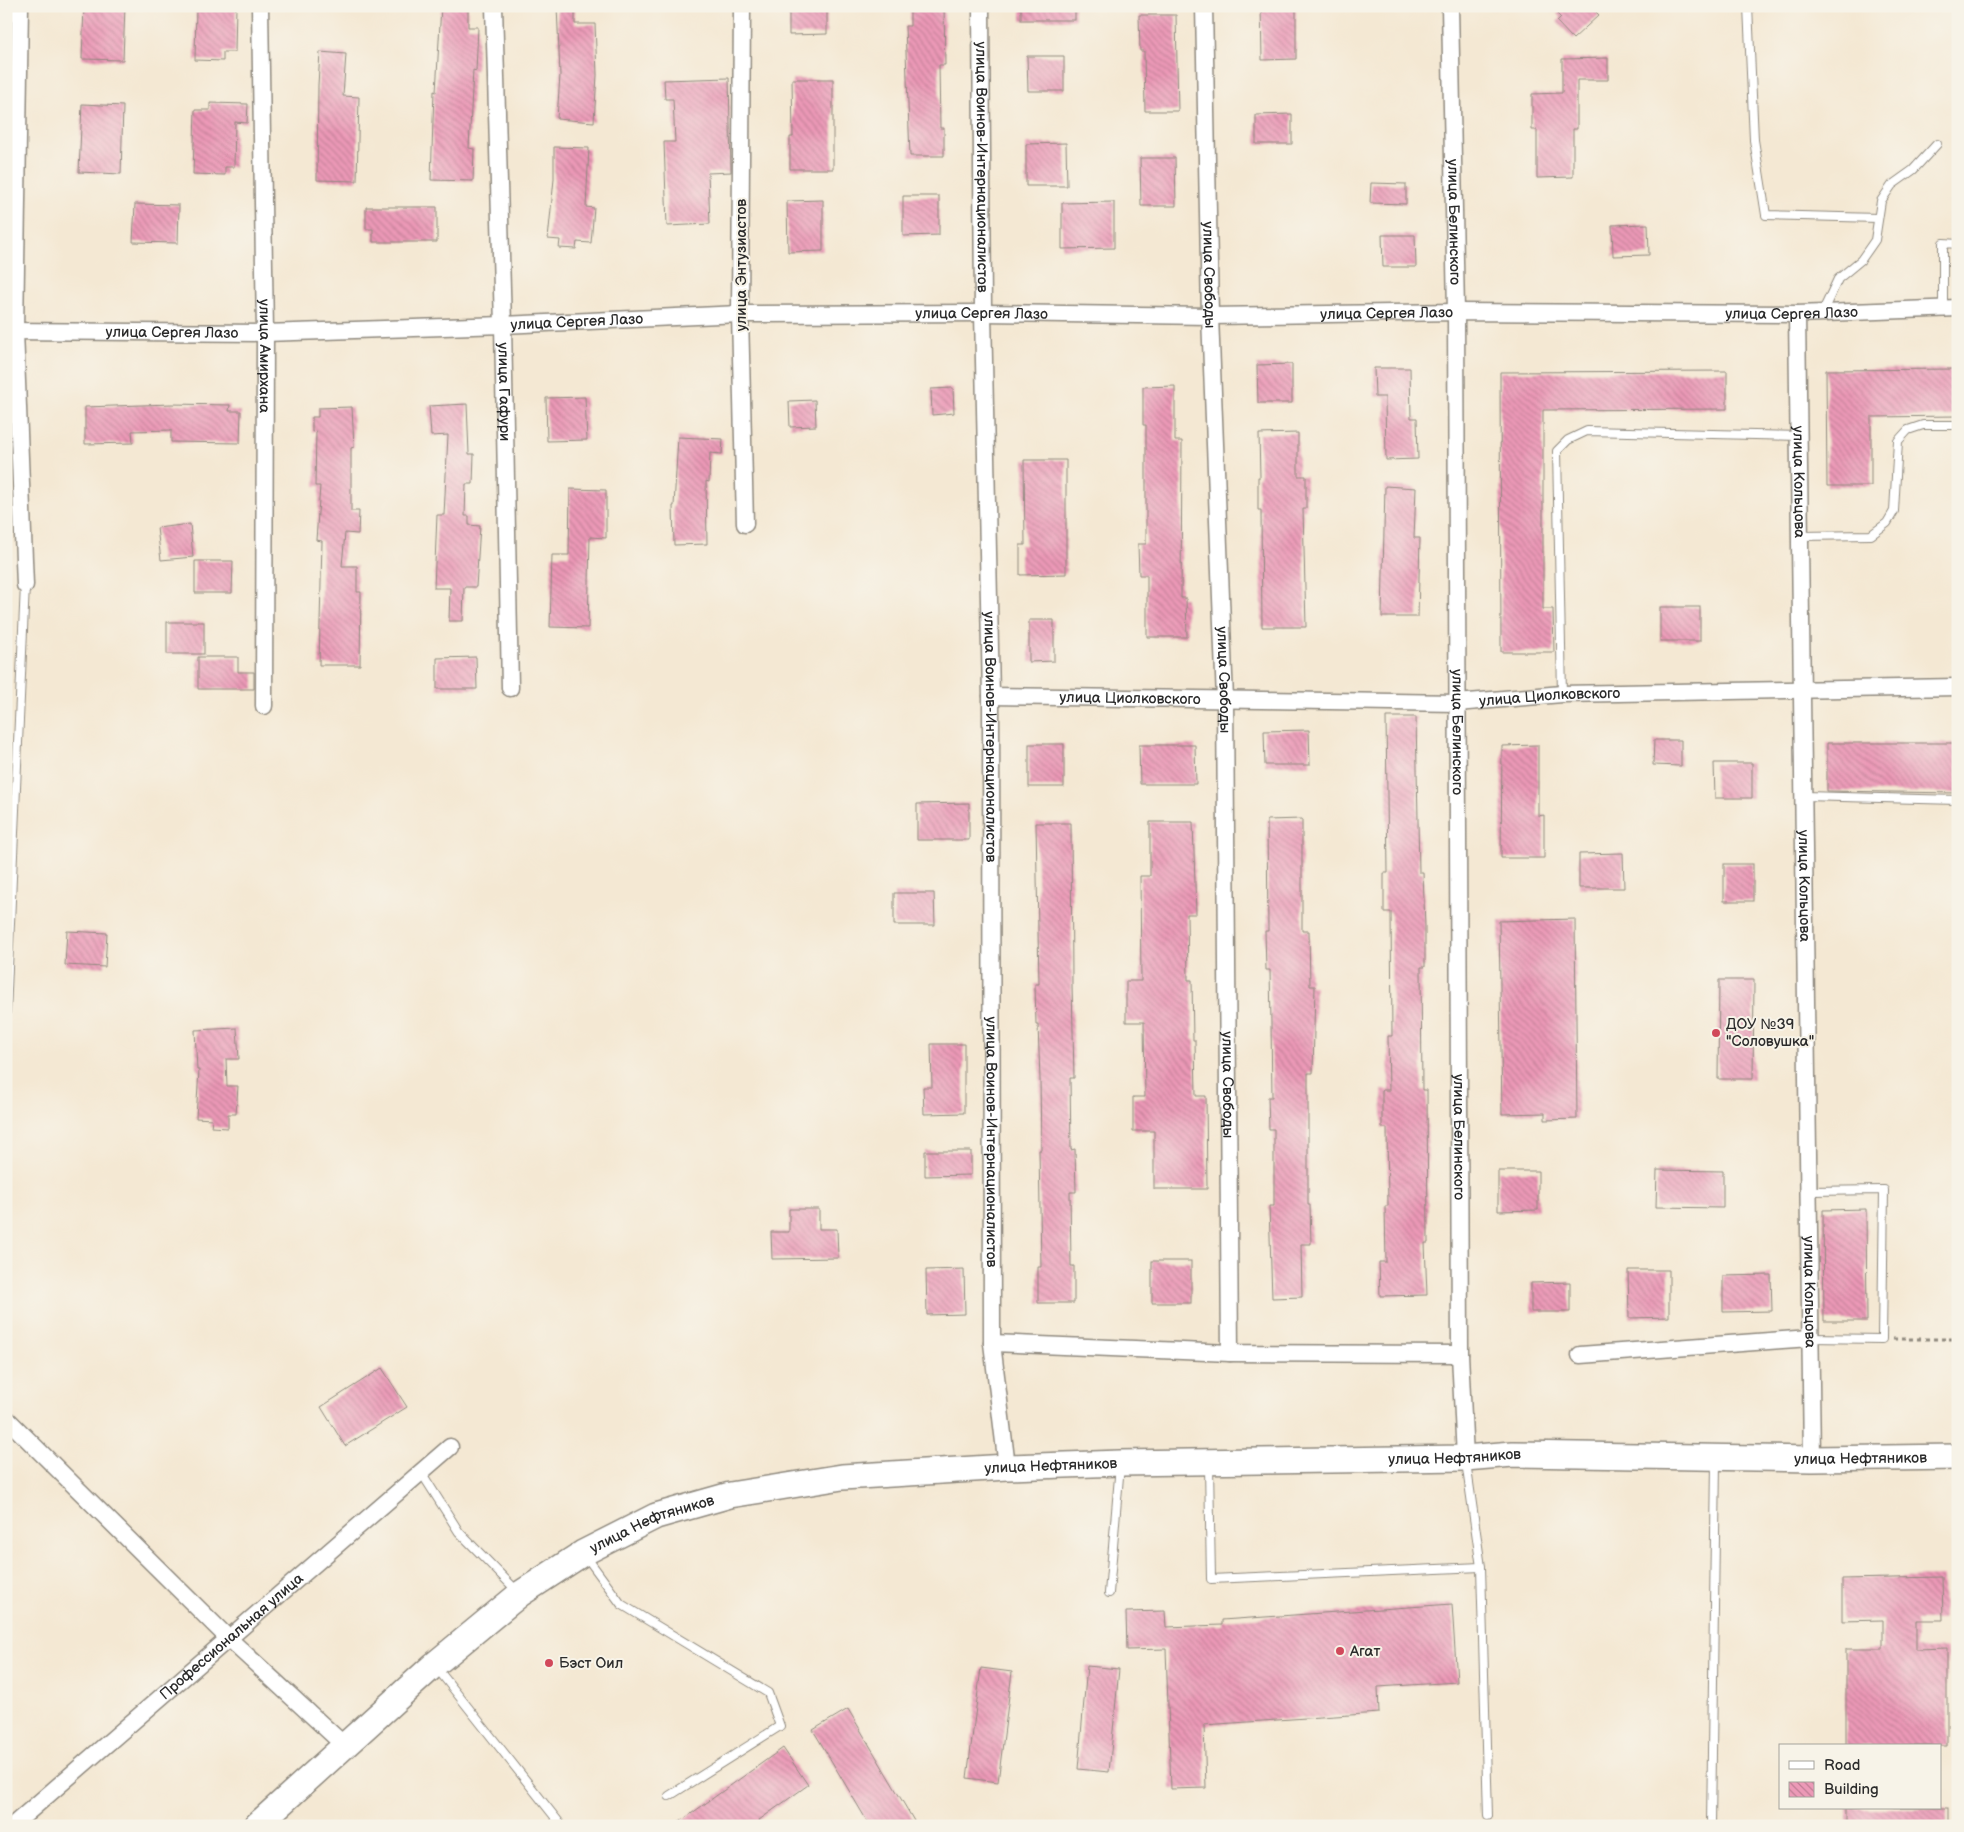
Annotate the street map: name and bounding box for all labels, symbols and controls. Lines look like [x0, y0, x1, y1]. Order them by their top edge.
street label: улица Воинов-Интернационалистов [971, 41, 992, 293]
street label: улица Белинского [1443, 159, 1464, 285]
street label: улица Энтузиастов [732, 199, 751, 331]
street label: улица Свободы [1198, 221, 1219, 329]
street label: улица Амирхана [254, 299, 274, 413]
street label: улица Сергея Лазо [1320, 303, 1453, 324]
street label: улица Сергея Лазо [1725, 303, 1858, 324]
street label: улица Сергея Лазо [915, 304, 1048, 324]
street label: улица Сергея Лазо [510, 310, 644, 335]
street label: улица Сергея Лазо [106, 323, 239, 343]
street label: улица Гафури [493, 342, 514, 442]
street label: улица Кольцова [1788, 426, 1809, 538]
street label: улица Воинов-Интернационалистов [979, 611, 1000, 863]
street label: улица Свободы [1212, 626, 1234, 733]
street label: улица Белинского [1447, 669, 1467, 795]
street label: улица Циолковского [1478, 684, 1621, 711]
street label: улица Циолковского [1059, 688, 1201, 709]
street label: улица Кольцова [1794, 830, 1814, 942]
place label: ДОУ №39 "Соловушка" [1726, 1015, 1814, 1051]
street label: улица Воинов-Интернационалистов [981, 1016, 1001, 1268]
marker: ДОУ №39 "Соловушка" [1710, 1027, 1722, 1039]
street label: улица Свободы [1218, 1031, 1237, 1138]
street label: улица Белинского [1449, 1074, 1468, 1200]
street label: улица Кольцова [1799, 1236, 1820, 1348]
street label: улица Нефтяников [1388, 1445, 1521, 1469]
street label: улица Нефтяников [1794, 1448, 1927, 1469]
street label: улица Нефтяников [984, 1454, 1118, 1478]
street label: улица Нефтяников [587, 1491, 717, 1558]
street label: Профессиональная улица [156, 1569, 308, 1704]
place label: Агат [1349, 1642, 1380, 1661]
marker: Агат [1334, 1645, 1346, 1657]
place label: Бэст Оил [559, 1654, 623, 1673]
marker: Бэст Оил [543, 1657, 555, 1669]
legend [1779, 1744, 1942, 1810]
text: Road [1824, 1756, 1860, 1775]
text: Building [1824, 1780, 1879, 1799]

